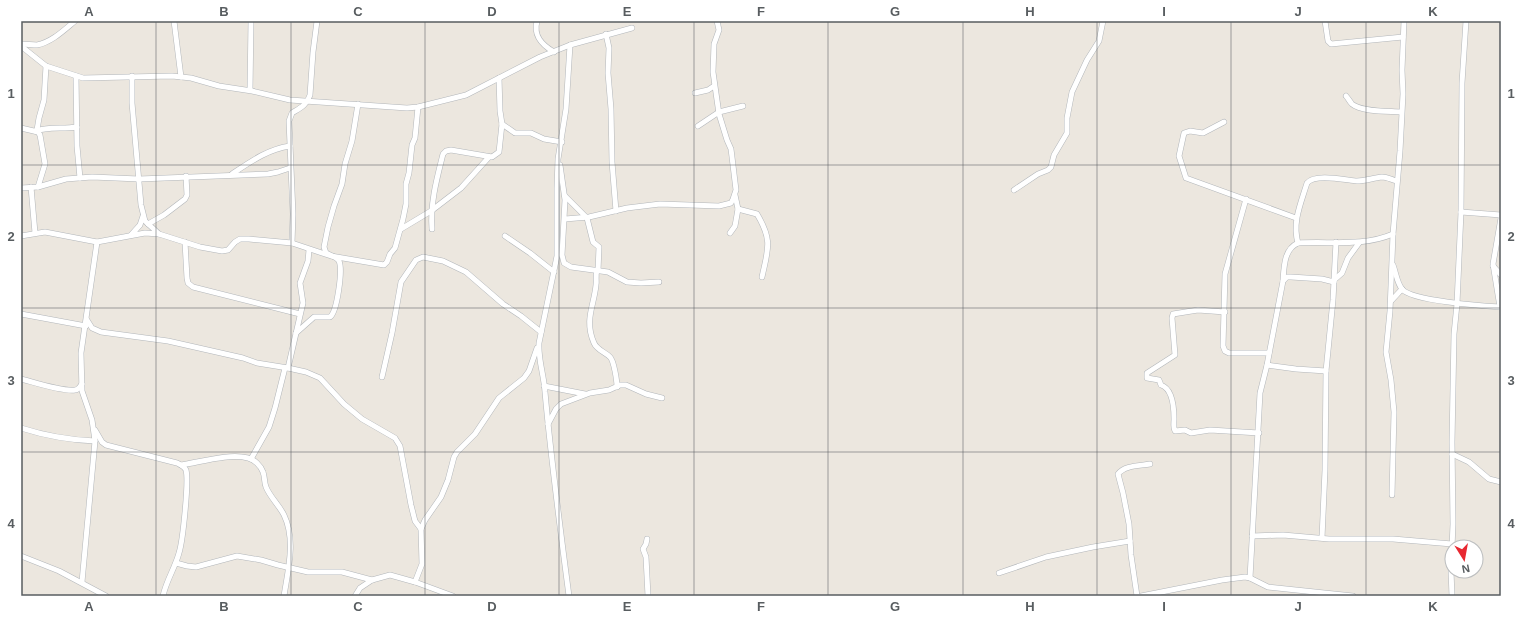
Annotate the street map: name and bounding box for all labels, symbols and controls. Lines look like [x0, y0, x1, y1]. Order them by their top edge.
text: A [84, 4, 94, 19]
text: B [219, 4, 229, 19]
text: C [353, 4, 363, 19]
text: D [487, 4, 497, 19]
text: E [623, 4, 632, 19]
text: F [757, 4, 765, 19]
text: G [890, 4, 900, 19]
text: H [1025, 4, 1035, 19]
text: I [1162, 4, 1166, 19]
text: J [1294, 4, 1302, 19]
text: K [1428, 4, 1438, 19]
text: 1 [7, 86, 15, 101]
text: 1 [1507, 86, 1515, 101]
text: 2 [7, 229, 15, 244]
text: 2 [1507, 229, 1515, 244]
text: 3 [7, 373, 15, 388]
text: 3 [1507, 373, 1515, 388]
text: 4 [7, 516, 15, 531]
text: 4 [1507, 516, 1515, 531]
north arrow [1444, 539, 1484, 579]
text: N [1461, 562, 1471, 575]
text: A [84, 599, 94, 614]
text: B [219, 599, 229, 614]
text: C [353, 599, 363, 614]
text: D [487, 599, 497, 614]
text: E [623, 599, 632, 614]
text: F [757, 599, 765, 614]
text: G [890, 599, 900, 614]
text: H [1025, 599, 1035, 614]
text: I [1162, 599, 1166, 614]
text: J [1294, 599, 1302, 614]
text: K [1428, 599, 1438, 614]

